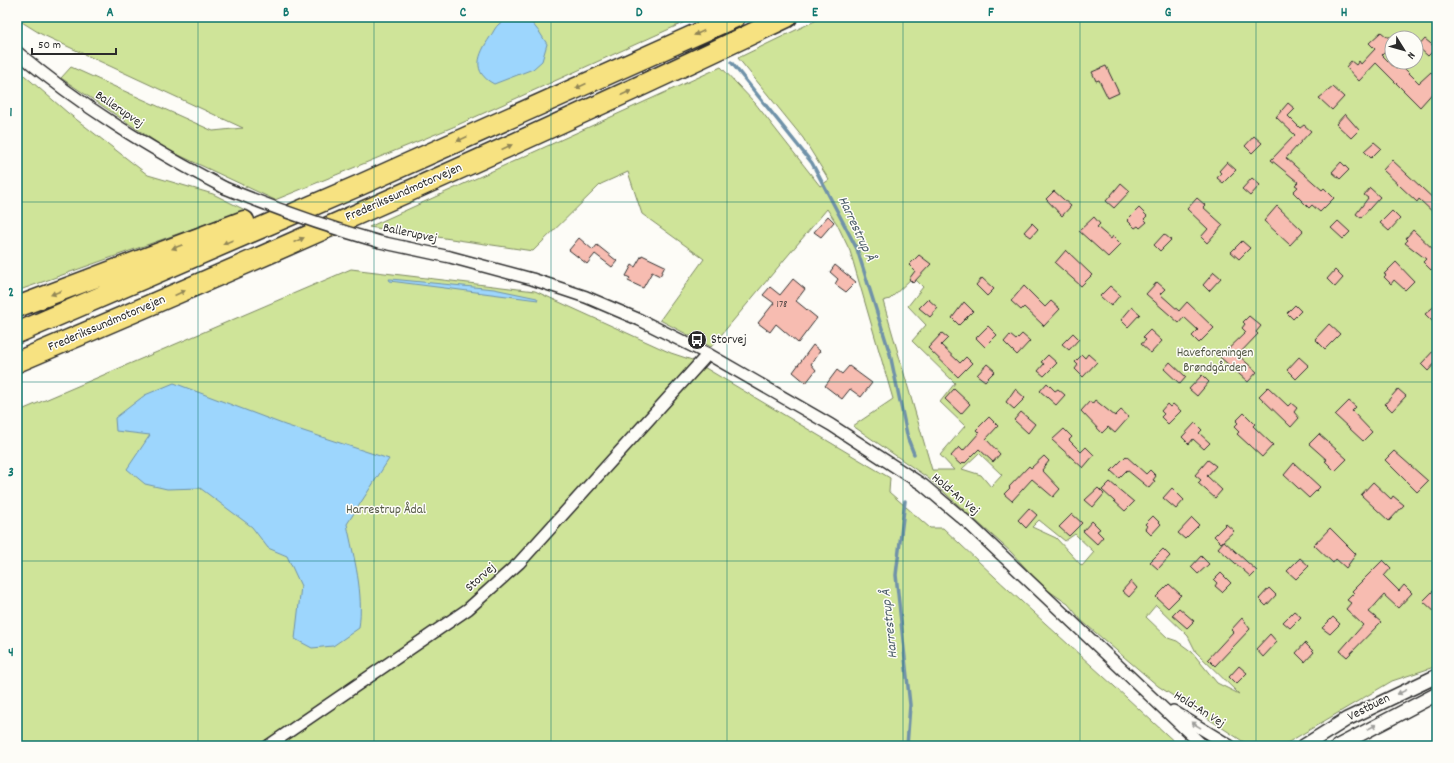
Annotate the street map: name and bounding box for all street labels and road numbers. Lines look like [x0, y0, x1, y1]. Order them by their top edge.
street label: Ballerupvej [91, 87, 147, 133]
street label: Frederikssundmotorvejen [343, 159, 465, 227]
street label: Ballerupvej [381, 219, 439, 249]
street label: Frederikssundmotorvejen [45, 291, 169, 357]
street label: Hold-An Vej [927, 469, 983, 521]
street label: Storvej [461, 559, 501, 597]
street label: Hold-An Vej [1170, 687, 1228, 733]
street label: Vestbuen [1345, 689, 1393, 727]

